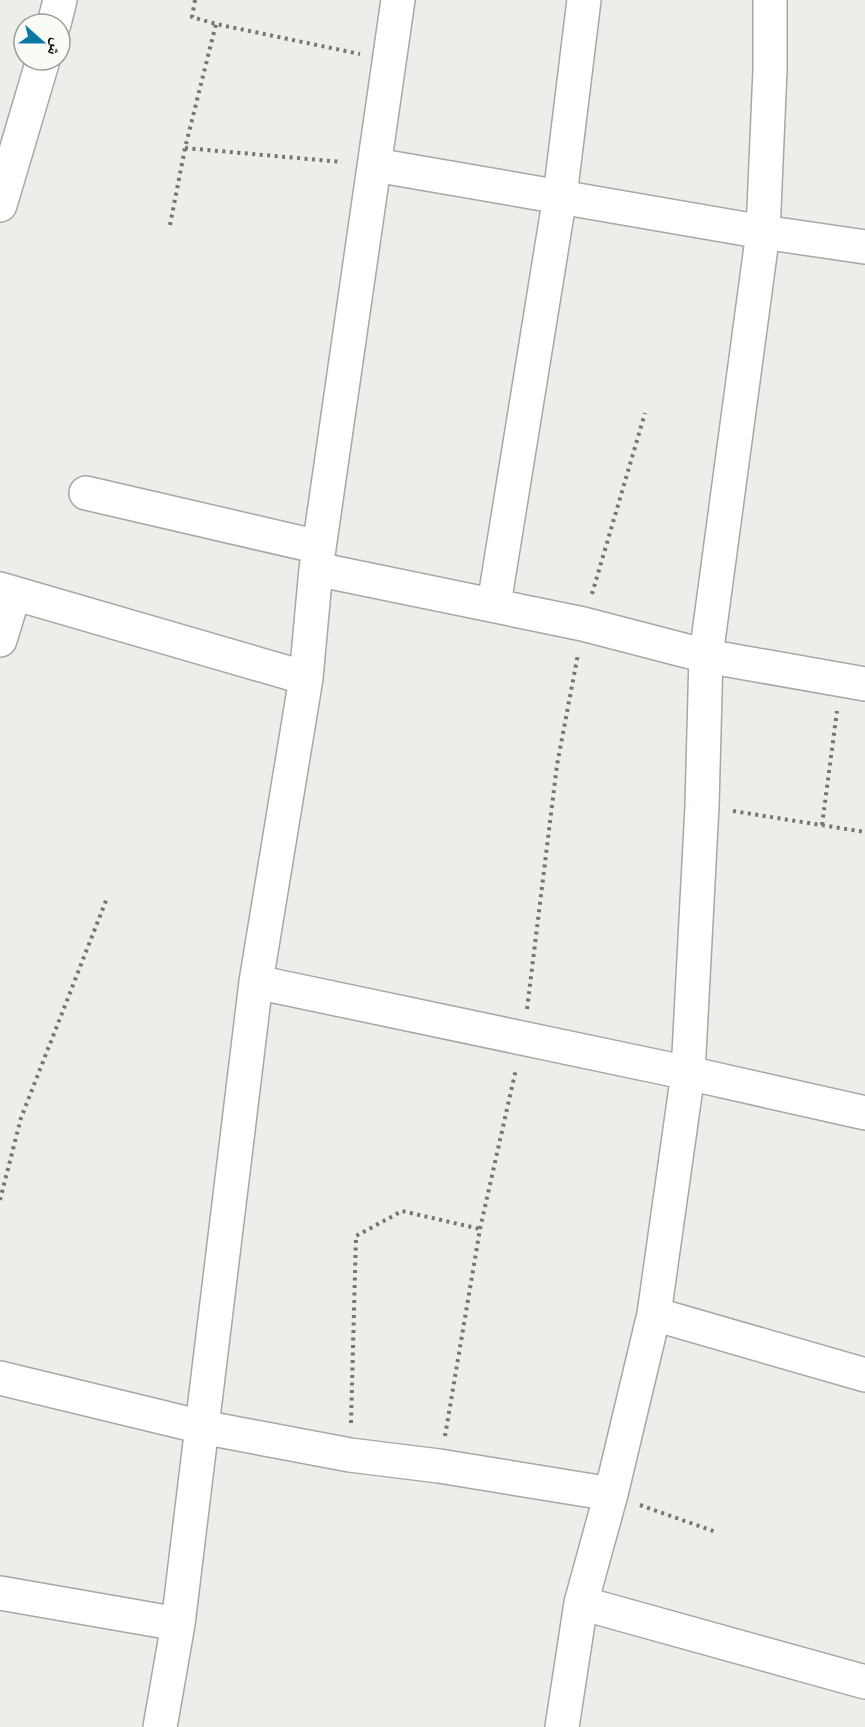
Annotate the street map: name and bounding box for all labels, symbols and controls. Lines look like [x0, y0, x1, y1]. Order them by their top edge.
north arrow [12, 12, 72, 72]
text: ش [42, 35, 68, 59]

